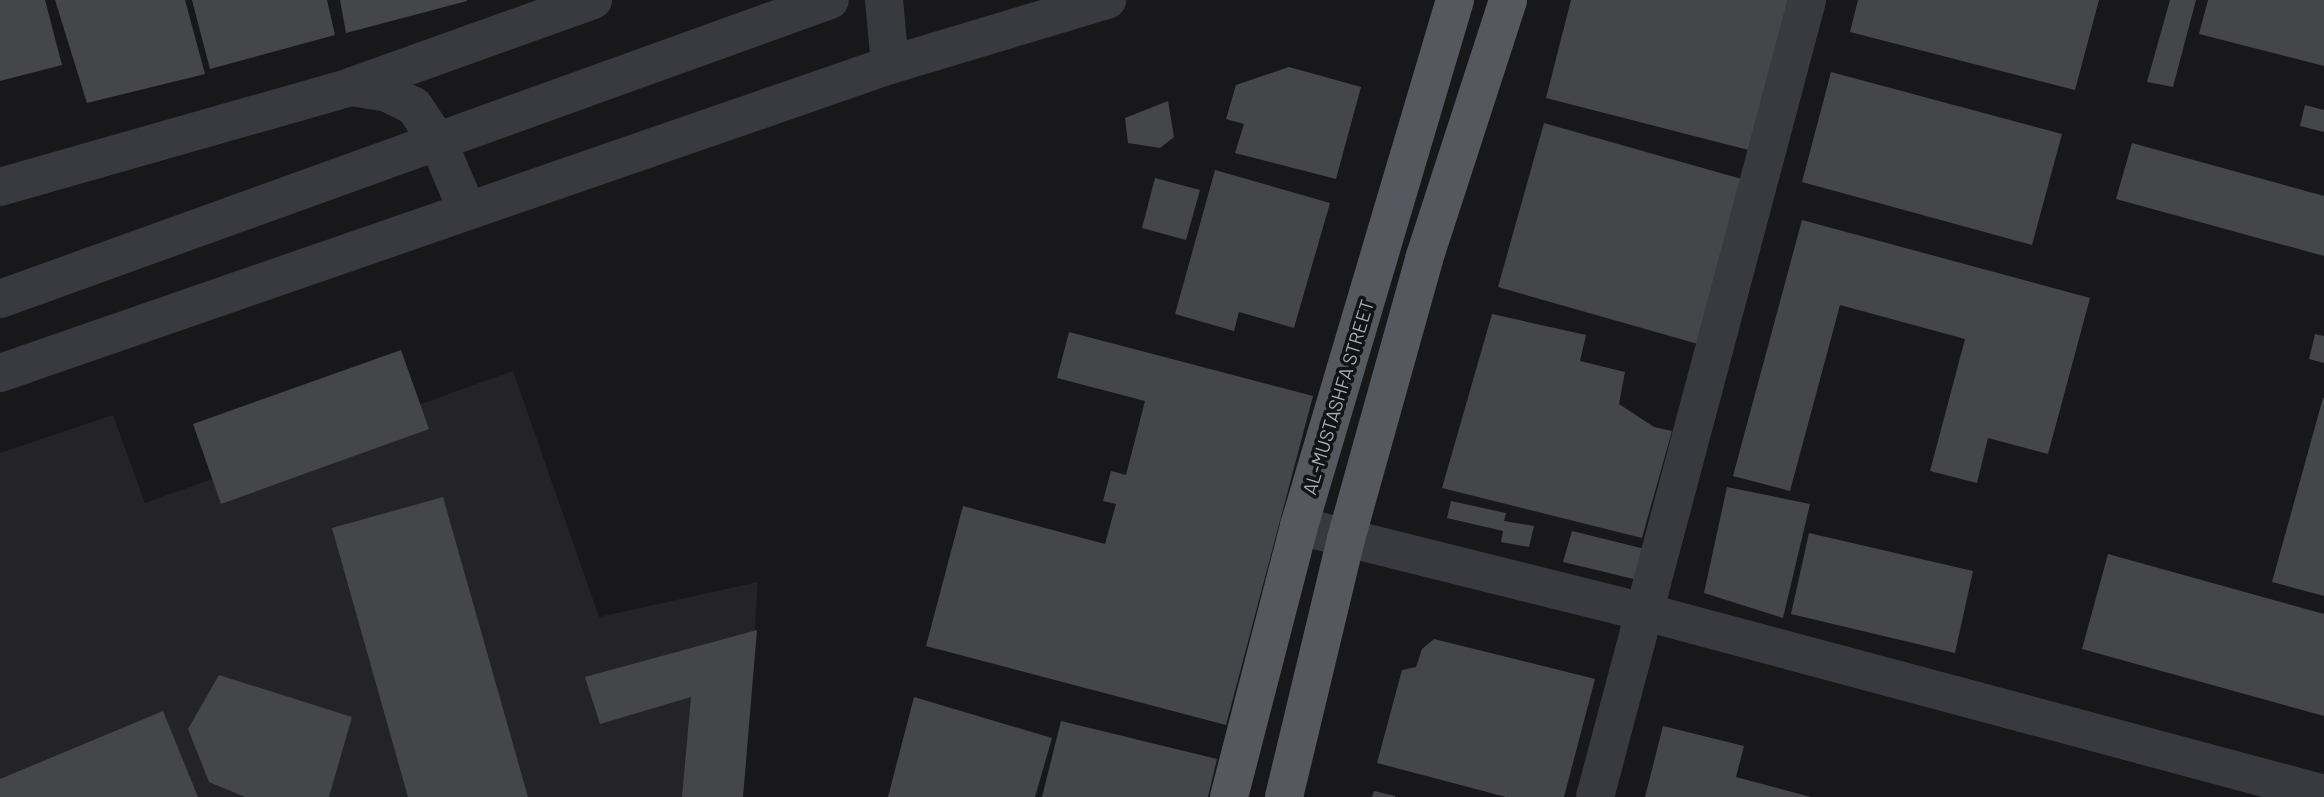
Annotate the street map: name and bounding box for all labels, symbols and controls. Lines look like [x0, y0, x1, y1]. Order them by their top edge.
street label: AL-MUSTASHFA STREET [1297, 297, 1379, 497]

